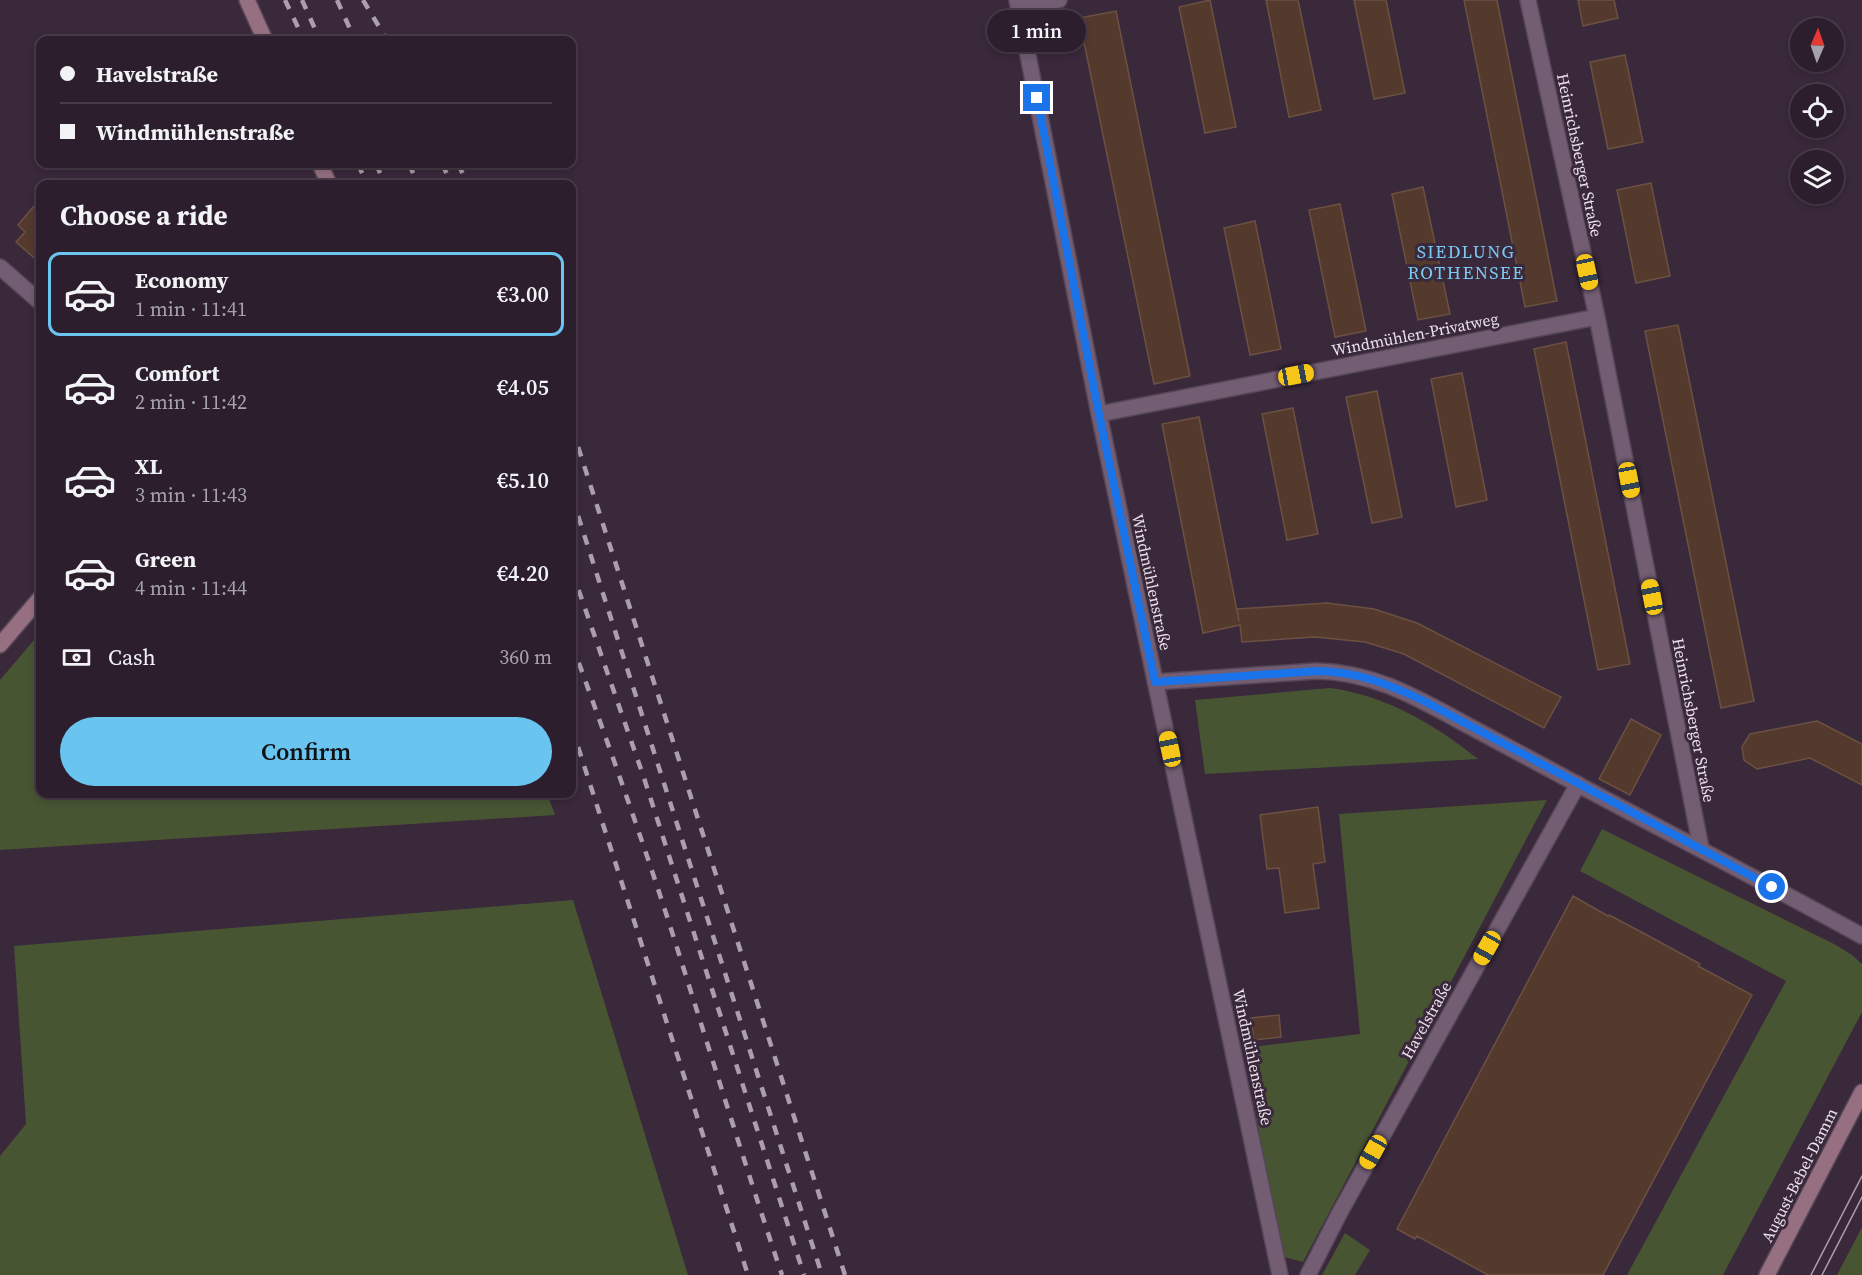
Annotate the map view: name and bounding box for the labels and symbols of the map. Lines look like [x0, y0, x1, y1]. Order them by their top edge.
callout: 1 min [988, 11, 1086, 53]
north arrow [1790, 18, 1844, 72]
street label: Heinrichsberger Straße [1552, 71, 1608, 239]
route end [1023, 84, 1050, 111]
district label: SIEDLUNG ROTHENSEE [1407, 239, 1525, 285]
car [1574, 253, 1600, 291]
street label: Windmühlen-Privatweg [1330, 307, 1500, 361]
car [1277, 363, 1315, 387]
car [1617, 461, 1641, 499]
street label: Windmühlenstraße [1127, 512, 1177, 652]
car [1640, 578, 1664, 616]
street label: Heinrichsberger Straße [1667, 636, 1721, 804]
car [1157, 730, 1183, 768]
route start [1758, 873, 1785, 900]
car [1470, 928, 1504, 968]
street label: Havelstraße [1396, 977, 1456, 1063]
street label: Windmühlenstraße [1228, 987, 1278, 1127]
street label: August-Bebel-Damm [1756, 1104, 1842, 1246]
car [1356, 1132, 1390, 1172]

